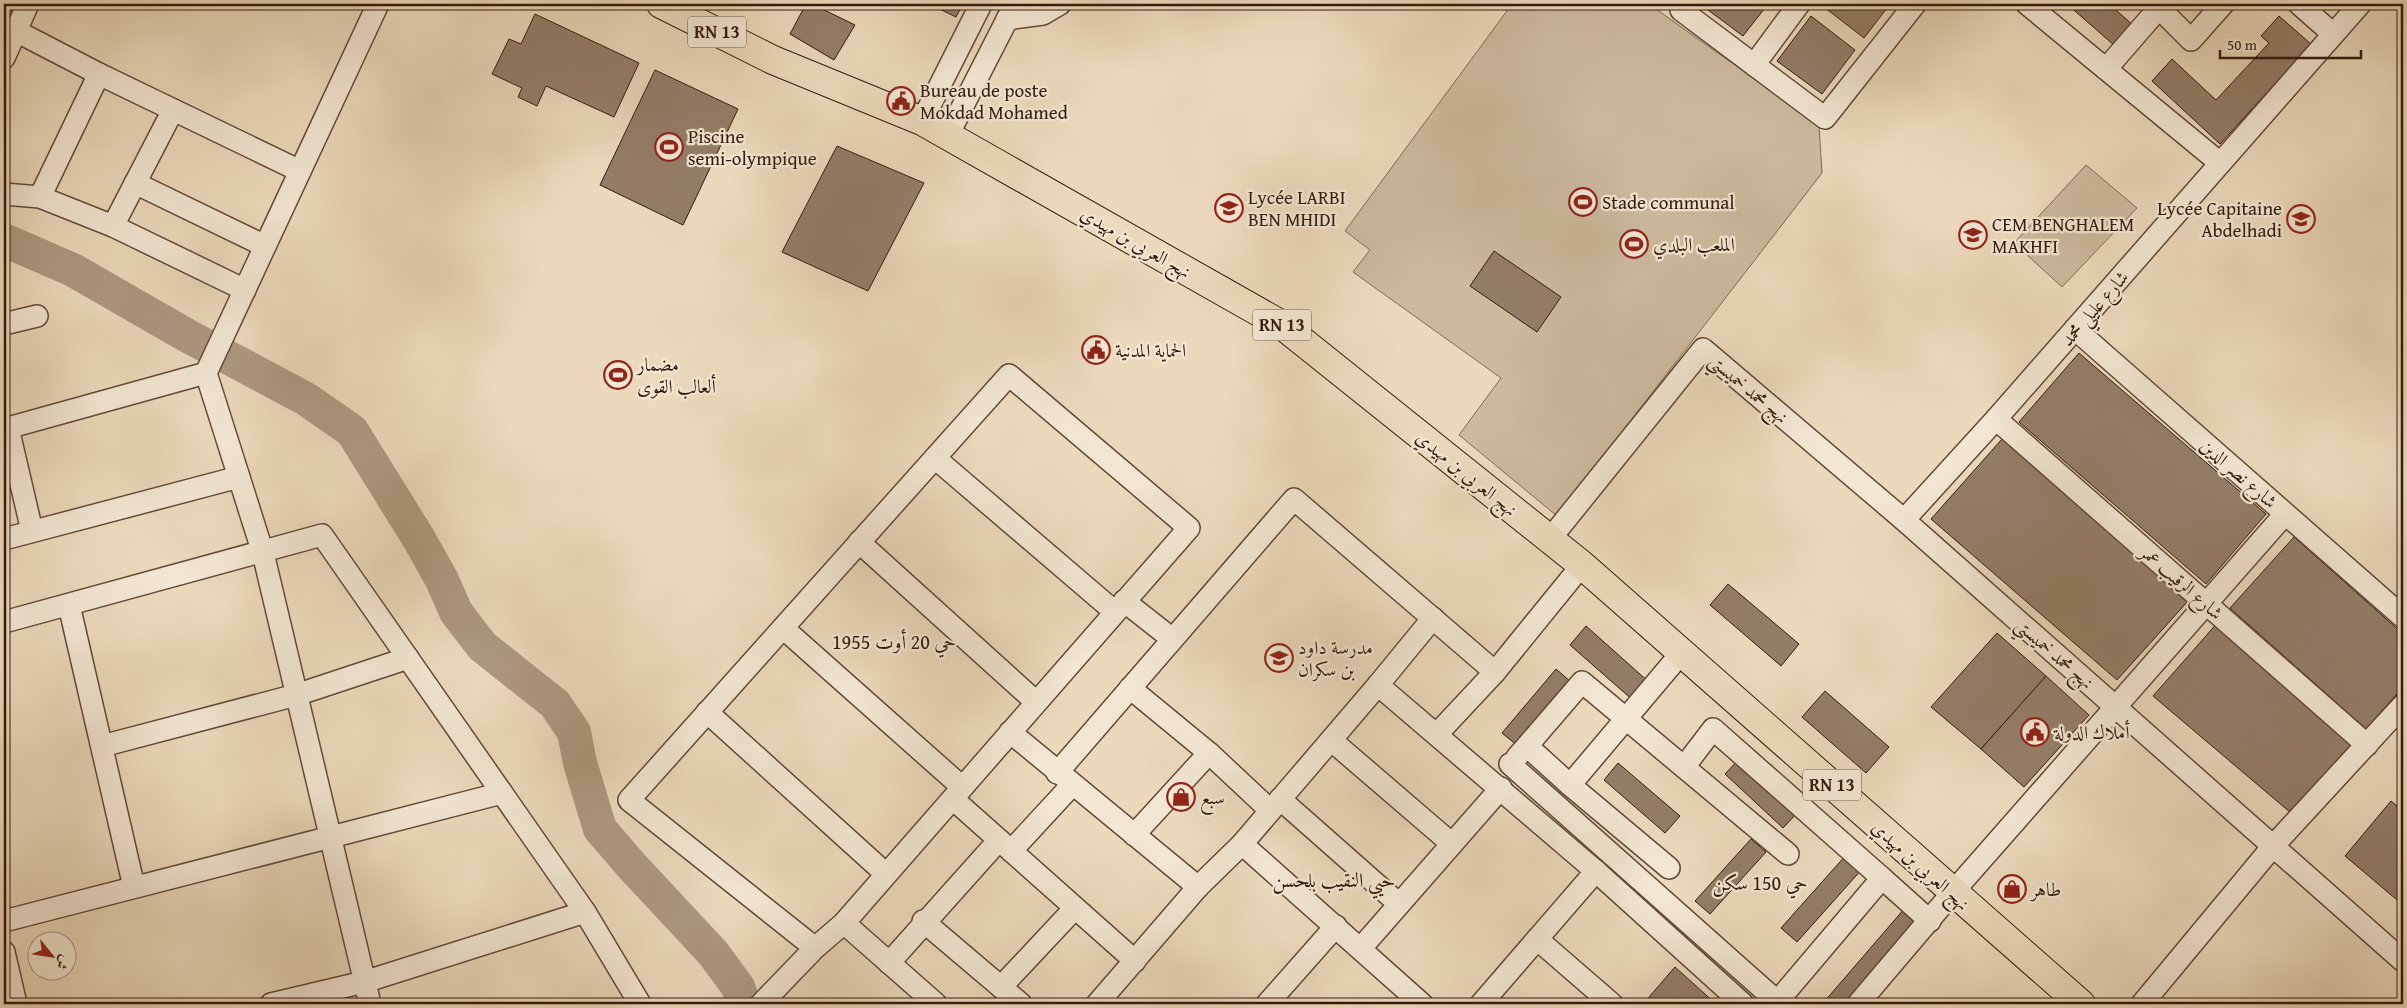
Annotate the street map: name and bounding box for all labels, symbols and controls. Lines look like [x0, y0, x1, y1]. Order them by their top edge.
road number: RN 13 [688, 16, 746, 48]
scale bar [2220, 28, 2361, 60]
text: 50 m [2227, 34, 2258, 55]
place label: Bureau de poste Mokdad Mohamed [920, 76, 1069, 126]
public building icon: Bureau de poste Mokdad Mohamed [886, 86, 916, 116]
place label: Piscine semi-olympique [688, 122, 817, 172]
sports icon: Piscine semi-olympique [654, 132, 684, 162]
place label: Lycée LARBI BEN MHIDI [1248, 183, 1346, 233]
sports icon: Stade communal [1568, 187, 1598, 217]
place label: Stade communal [1602, 188, 1735, 216]
school or university icon: Lycée LARBI BEN MHIDI [1214, 193, 1244, 223]
place label: Lycée Capitaine Abdelhadi [2157, 194, 2282, 244]
street label: نهج العربي بن مهيدي [1074, 199, 1196, 288]
school or university icon: Lycée Capitaine Abdelhadi [2286, 204, 2316, 234]
place label: CEM BENGHALEM MAKHFI [1992, 210, 2134, 260]
school or university icon: CEM BENGHALEM MAKHFI [1958, 220, 1988, 250]
sports icon: الملعب البلدي [1619, 229, 1649, 259]
place label: الملعب البلدي [1653, 230, 1735, 260]
street label: شارع عليلي محمد [2053, 264, 2139, 355]
road number: RN 13 [1253, 310, 1311, 340]
public building icon: الحماية المدنية [1081, 335, 1111, 365]
place label: الحماية المدنية [1115, 336, 1186, 364]
street label: نهج محمد خميستي [1700, 346, 1795, 434]
place label: مضمار ألعالب القوى [635, 350, 717, 400]
sports icon: مضمار ألعالب القوى [603, 360, 633, 390]
street label: نهج العربي بن مهيدي [1408, 423, 1524, 526]
street label: شارع نصر الدين [2193, 431, 2284, 516]
street label: شارع الرقيب عمر [2131, 537, 2230, 628]
street label: نهج محمد خميستي [2006, 611, 2101, 699]
district label: حي 20 أوت 1955 [832, 627, 956, 658]
place label: مدرسة داود بن سكران [1298, 633, 1373, 683]
school or university icon: مدرسة داود بن سكران [1264, 643, 1294, 673]
public building icon: أملاك الدولة [2020, 717, 2050, 747]
place label: أملاك الدولة [2053, 718, 2130, 746]
road number: RN 13 [1803, 770, 1861, 800]
shop icon: سبع [1166, 782, 1196, 812]
place label: سبع [1200, 783, 1225, 815]
street label: نهج العربي بن مهيدي [1863, 813, 1976, 920]
district label: حيي النقيب بلحسن [1273, 865, 1395, 899]
district label: حي 150 سكن [1713, 868, 1807, 899]
shop icon: طاهر [1997, 874, 2027, 904]
place label: طاهر [2029, 875, 2061, 903]
north arrow [28, 930, 78, 980]
text: ش [51, 951, 75, 974]

